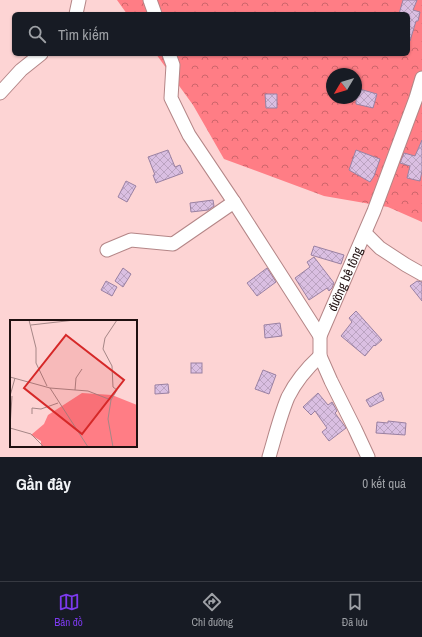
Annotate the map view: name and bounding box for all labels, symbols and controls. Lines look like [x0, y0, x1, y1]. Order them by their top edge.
search box [12, 12, 410, 56]
icon: search [26, 23, 48, 45]
text: Tìm kiếm [58, 24, 109, 45]
north arrow [326, 68, 362, 104]
street label: đường bê tông [323, 244, 366, 314]
inset map [10, 320, 137, 447]
text: Gần đây [16, 472, 71, 495]
text: 0 kết quả [362, 475, 406, 492]
tab: Bản đồ [54, 591, 83, 629]
tab: Chỉ đường [191, 591, 233, 629]
tab: Đã lưu [342, 591, 368, 629]

